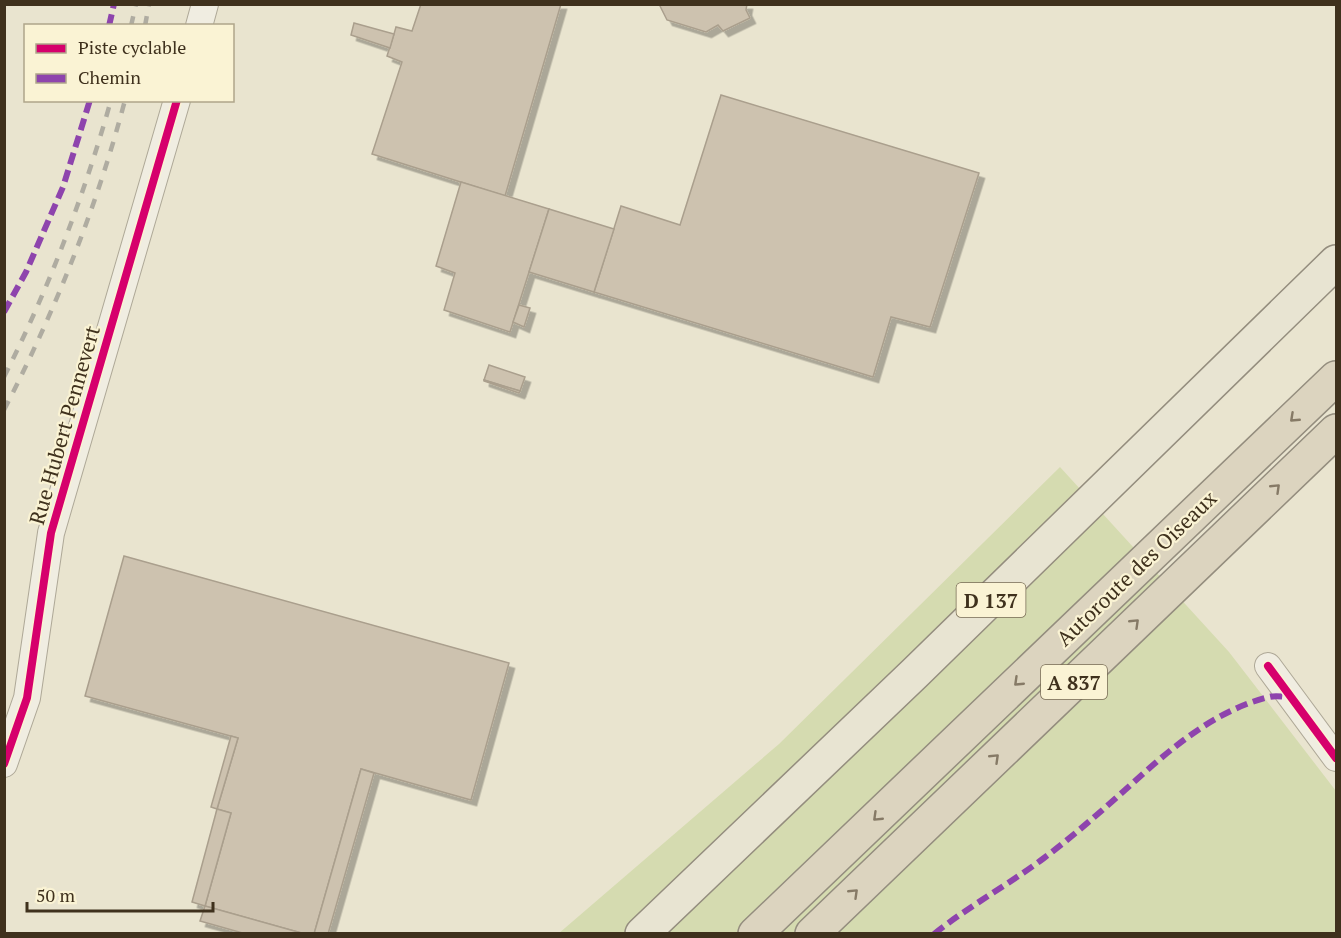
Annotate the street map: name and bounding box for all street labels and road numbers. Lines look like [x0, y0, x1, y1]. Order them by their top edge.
street label: Rue Hubert Pennevert [22, 322, 106, 528]
street label: Autoroute des Oiseaux [1050, 484, 1222, 652]
road number: D 137 [956, 583, 1026, 617]
road number: A 837 [1041, 665, 1107, 699]

